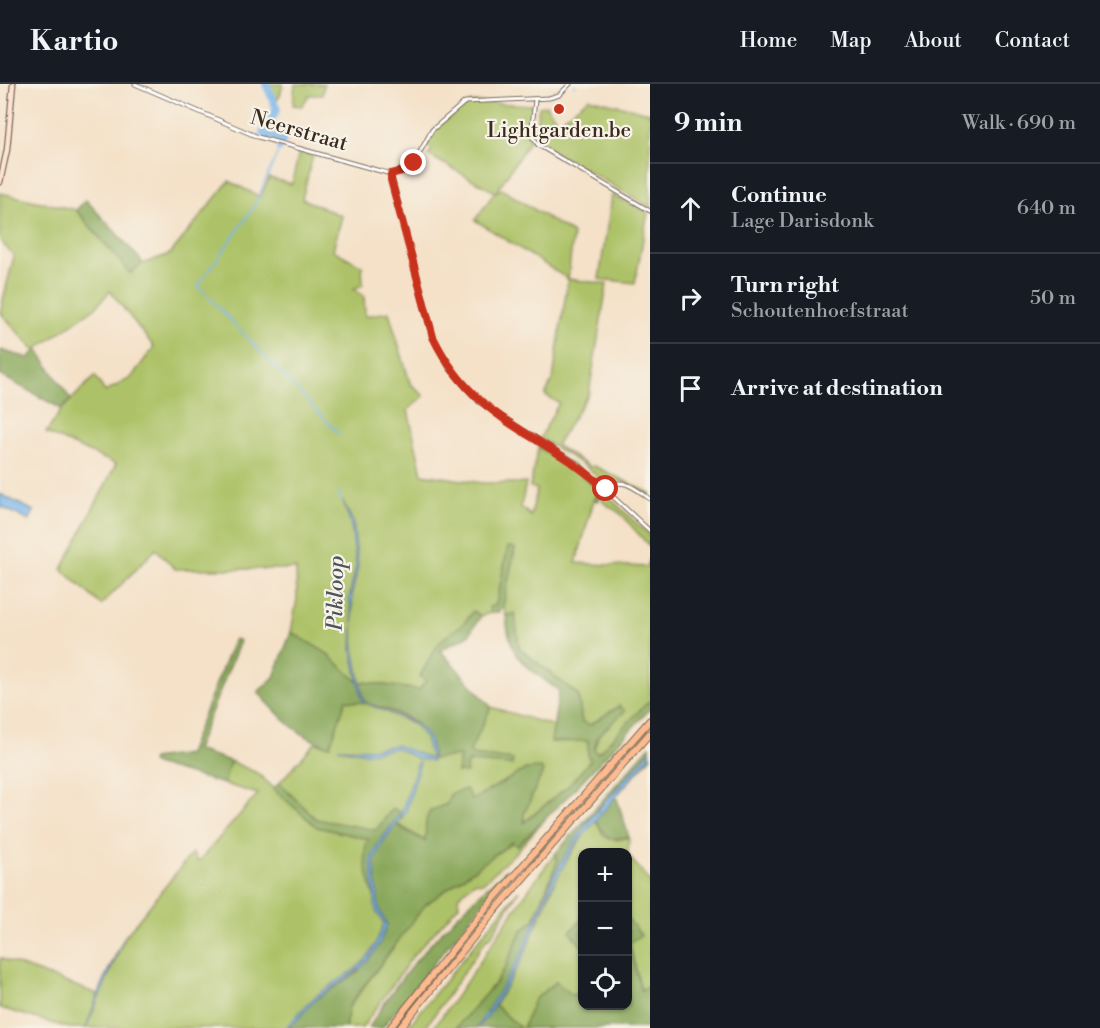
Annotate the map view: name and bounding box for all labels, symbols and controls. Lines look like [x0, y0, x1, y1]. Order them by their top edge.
text: Kartio [30, 24, 119, 59]
text: Home [740, 28, 797, 54]
text: Map [830, 28, 872, 54]
text: About [905, 28, 962, 54]
text: Contact [995, 28, 1070, 54]
marker: Lightgarden.be [552, 102, 566, 116]
street label: Neerstraat [247, 105, 351, 157]
text: 9 min [674, 107, 742, 139]
text: Walk · 690 m [962, 111, 1076, 136]
place label: Lightgarden.be [487, 118, 631, 144]
route end [400, 149, 426, 175]
text: Continue [731, 182, 827, 209]
icon: ahead [674, 192, 707, 225]
text: 640 m [1017, 196, 1076, 221]
text: Lage Darisdonk [731, 209, 874, 234]
text: Turn right [731, 272, 839, 299]
icon: right [674, 282, 707, 315]
text: 50 m [1030, 286, 1076, 311]
text: Schoutenhoefstraat [731, 299, 908, 324]
icon: arrive [674, 372, 707, 405]
text: Arrive at destination [731, 375, 943, 402]
route start [592, 475, 618, 501]
water label: Pikloop [322, 555, 350, 632]
map controls [578, 848, 632, 1010]
button: + [578, 848, 632, 902]
button: − [578, 902, 632, 956]
button: locate [578, 956, 632, 1010]

